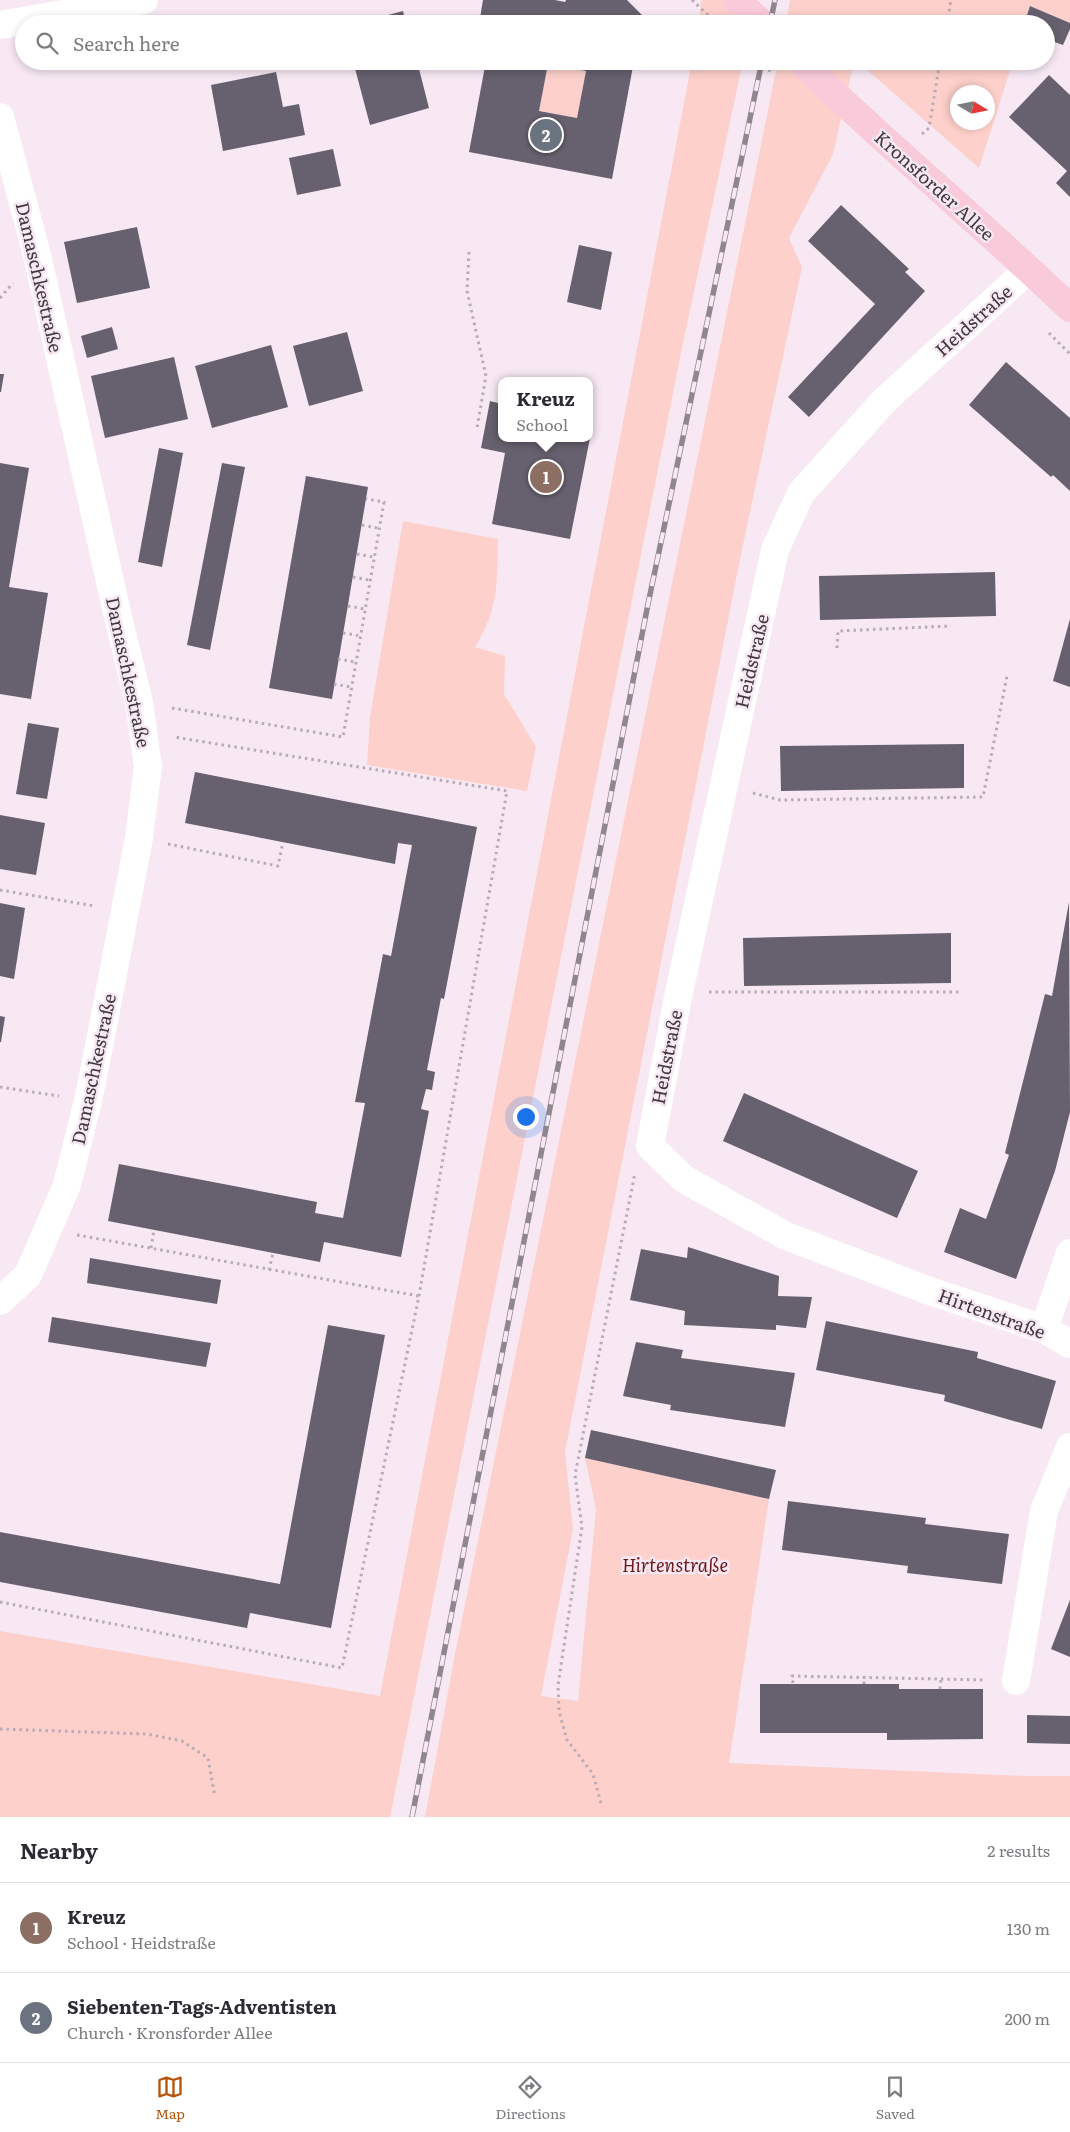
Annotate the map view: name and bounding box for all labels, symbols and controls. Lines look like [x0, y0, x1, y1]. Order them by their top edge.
search box [15, 15, 1055, 70]
icon: search [33, 29, 61, 57]
text: Search here [73, 29, 180, 57]
north arrow [950, 85, 995, 130]
pin: 2 [530, 116, 562, 154]
street label: Kronsforder Allee [869, 124, 1001, 246]
street label: Damaschkestraße [10, 199, 70, 355]
street label: Heidstraße [928, 278, 1018, 362]
popup [498, 377, 593, 442]
text: Kreuz [516, 384, 575, 412]
text: School [516, 412, 568, 436]
pin: 1 [530, 458, 562, 496]
street label: Damaschkestraße [100, 594, 158, 750]
street label: Heidstraße [727, 611, 775, 711]
street label: Damaschkestraße [64, 991, 122, 1147]
street label: Heidstraße [644, 1007, 688, 1107]
your location [513, 1104, 539, 1130]
street label: Hirtenstraße [935, 1281, 1049, 1345]
park label: Hirtenstraße [622, 1551, 728, 1578]
text: Nearby [20, 1834, 98, 1865]
text: 2 results [987, 1838, 1050, 1862]
text: Kreuz [67, 1902, 126, 1930]
text: 1 [33, 1916, 39, 1940]
text: 130 m [1007, 1916, 1050, 1940]
text: School · Heidstraße [67, 1930, 216, 1954]
text: Siebenten-Tags-Adventisten [67, 1992, 337, 2020]
text: 2 [32, 2006, 40, 2030]
text: 200 m [1005, 2006, 1050, 2030]
text: Church · Kronsforder Allee [67, 2020, 272, 2044]
tab: Map [155, 2073, 185, 2123]
tab: Directions [495, 2073, 565, 2123]
tab: Saved [876, 2073, 915, 2123]

